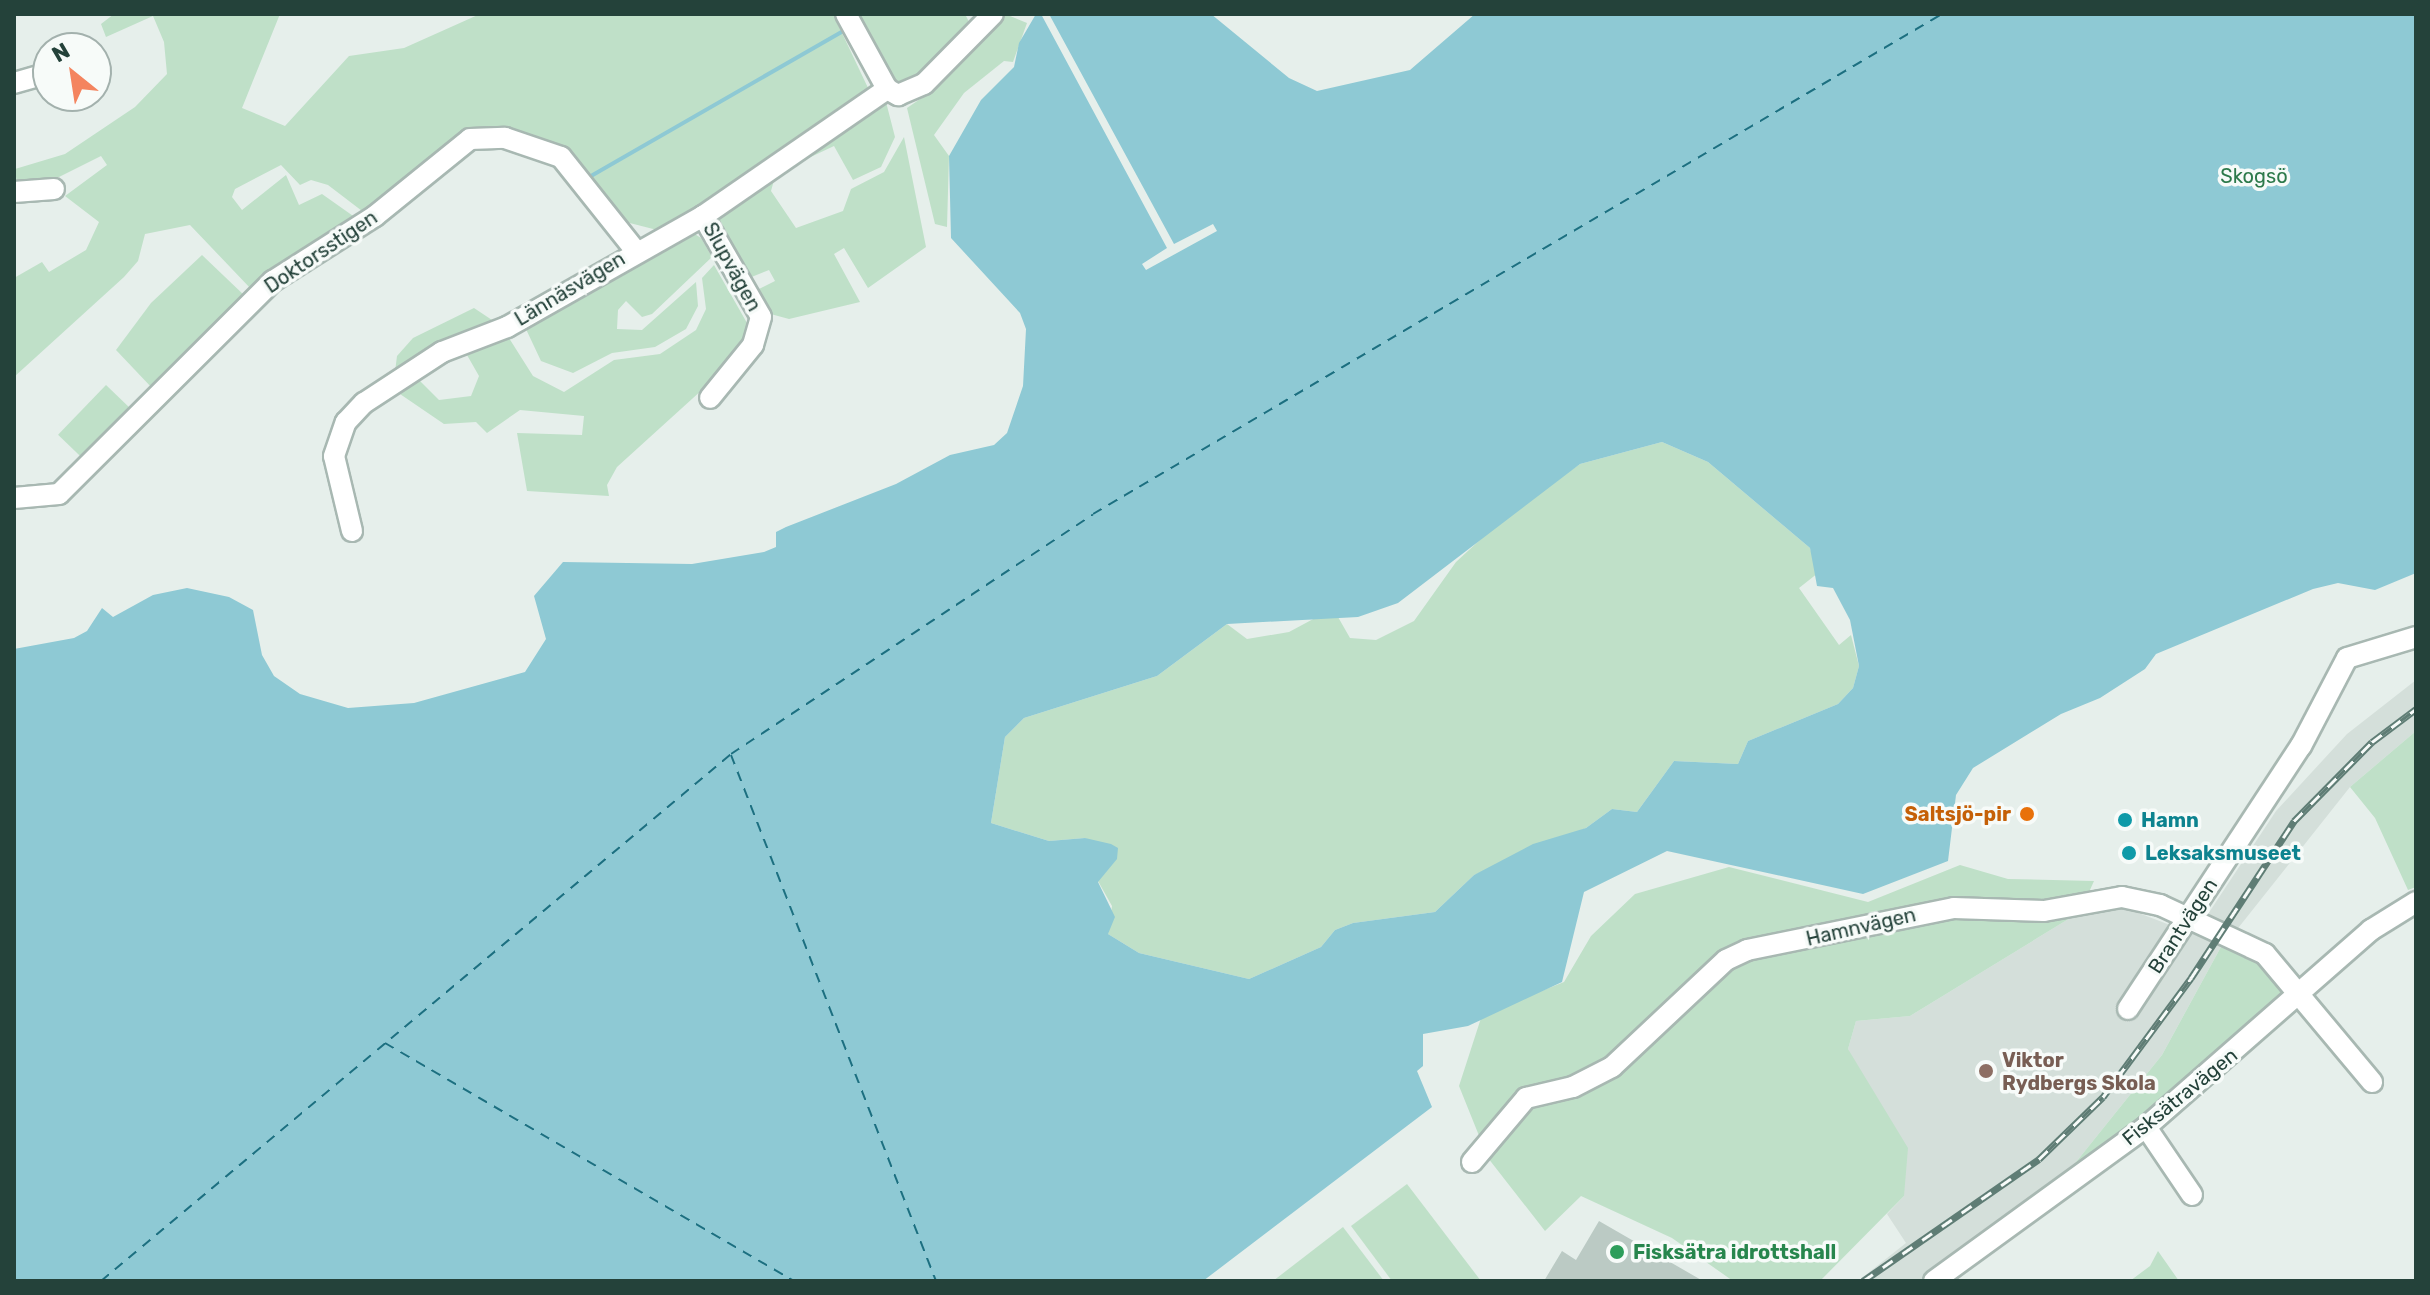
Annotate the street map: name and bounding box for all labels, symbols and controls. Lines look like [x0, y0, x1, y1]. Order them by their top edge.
north arrow [32, 32, 112, 112]
text: N [47, 37, 74, 68]
park label: Skogsö [2220, 164, 2288, 188]
street label: Doktorsstigen [260, 205, 382, 299]
street label: Slupvägen [698, 218, 766, 316]
street label: Lännäsvägen [511, 247, 629, 331]
place label: Saltsjö-pir [1905, 802, 2011, 826]
marker: Saltsjö-pir [2018, 805, 2036, 823]
place label: Hamn [2141, 808, 2199, 832]
marker: Hamn [2116, 811, 2134, 829]
place label: Leksaksmuseet [2145, 841, 2301, 865]
marker: Leksaksmuseet [2120, 844, 2138, 862]
street label: Brantvägen [2143, 874, 2223, 978]
street label: Hamnvägen [1804, 903, 1918, 951]
street label: Fisksätravägen [2118, 1043, 2242, 1151]
place label: Viktor Rydbergs Skola [2002, 1048, 2156, 1095]
marker: Viktor Rydbergs Skola [1977, 1062, 1995, 1080]
place label: Fisksätra idrottshall [1633, 1240, 1836, 1264]
marker: Fisksätra idrottshall [1608, 1243, 1626, 1261]

